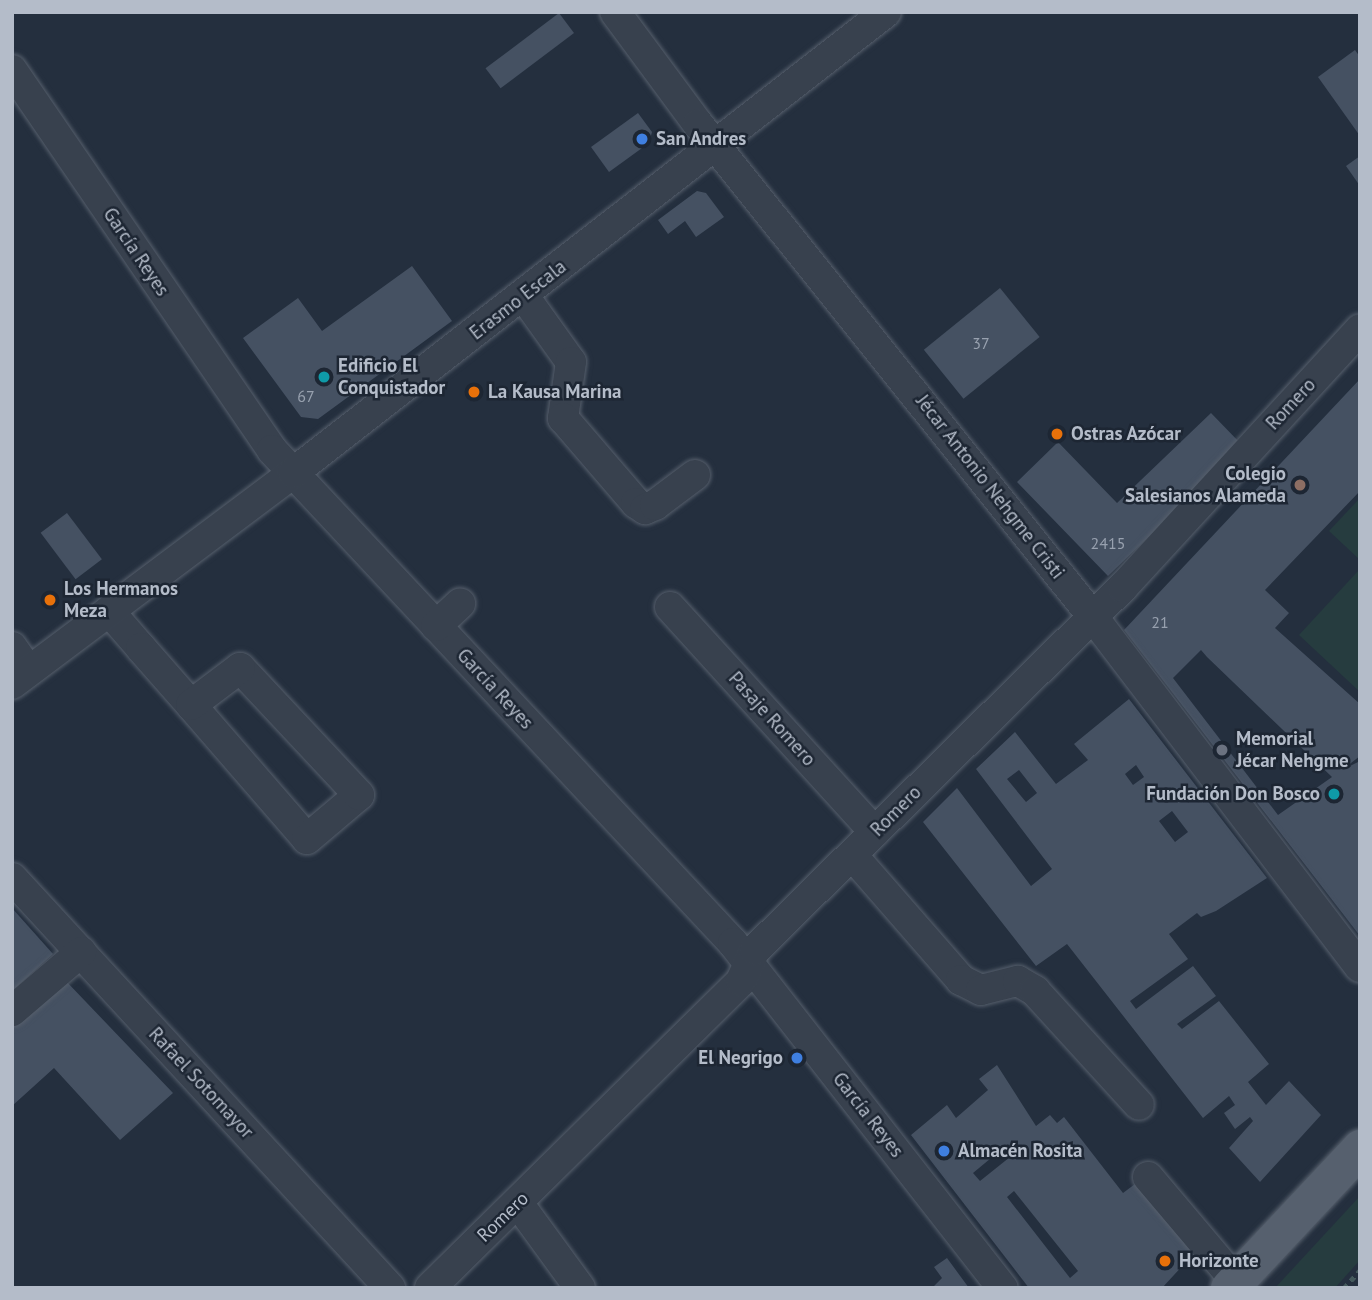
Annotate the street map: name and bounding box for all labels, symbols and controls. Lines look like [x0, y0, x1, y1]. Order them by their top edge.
place label: San Andres [656, 128, 747, 150]
marker: San Andres [634, 131, 650, 147]
street label: García Reyes [98, 204, 174, 300]
street label: Erasmo Escala [465, 255, 571, 345]
house number: 37 [972, 333, 990, 353]
place label: Edificio El Conquistador [338, 355, 445, 399]
marker: Edificio El Conquistador [316, 369, 332, 385]
street label: Romero [1261, 373, 1321, 435]
place label: La Kausa Marina [488, 381, 621, 403]
marker: La Kausa Marina [466, 384, 482, 400]
house number: 67 [297, 386, 315, 406]
street label: Jécar Antonio Nehgme Cristi [911, 390, 1069, 584]
place label: Ostras Azócar [1071, 423, 1182, 445]
marker: Ostras Azócar [1049, 426, 1065, 442]
place label: Colegio Salesianos Alameda [1124, 463, 1286, 507]
marker: Colegio Salesianos Alameda [1292, 477, 1308, 493]
house number: 2415 [1091, 533, 1125, 553]
place label: Los Hermanos Meza [64, 578, 178, 622]
marker: Los Hermanos Meza [42, 592, 58, 608]
house number: 21 [1151, 612, 1169, 632]
street label: García Reyes [452, 644, 538, 734]
street label: Pasaje Romero [724, 667, 820, 771]
place label: Memorial Jécar Nehgme [1236, 728, 1349, 772]
marker: Memorial Jécar Nehgme [1214, 742, 1230, 758]
street label: Romero [866, 781, 926, 841]
place label: Fundación Don Bosco [1146, 783, 1320, 805]
marker: Fundación Don Bosco [1326, 786, 1342, 802]
street label: Rafael Sotomayor [144, 1023, 258, 1143]
place label: El Negrigo [698, 1047, 783, 1069]
marker: El Negrigo [789, 1050, 805, 1066]
street label: García Reyes [828, 1068, 908, 1162]
place label: Almacén Rosita [958, 1140, 1082, 1162]
marker: Almacén Rosita [936, 1143, 952, 1159]
street label: Romero [473, 1187, 533, 1247]
place label: Horizonte [1179, 1250, 1259, 1272]
marker: Horizonte [1157, 1253, 1173, 1269]

